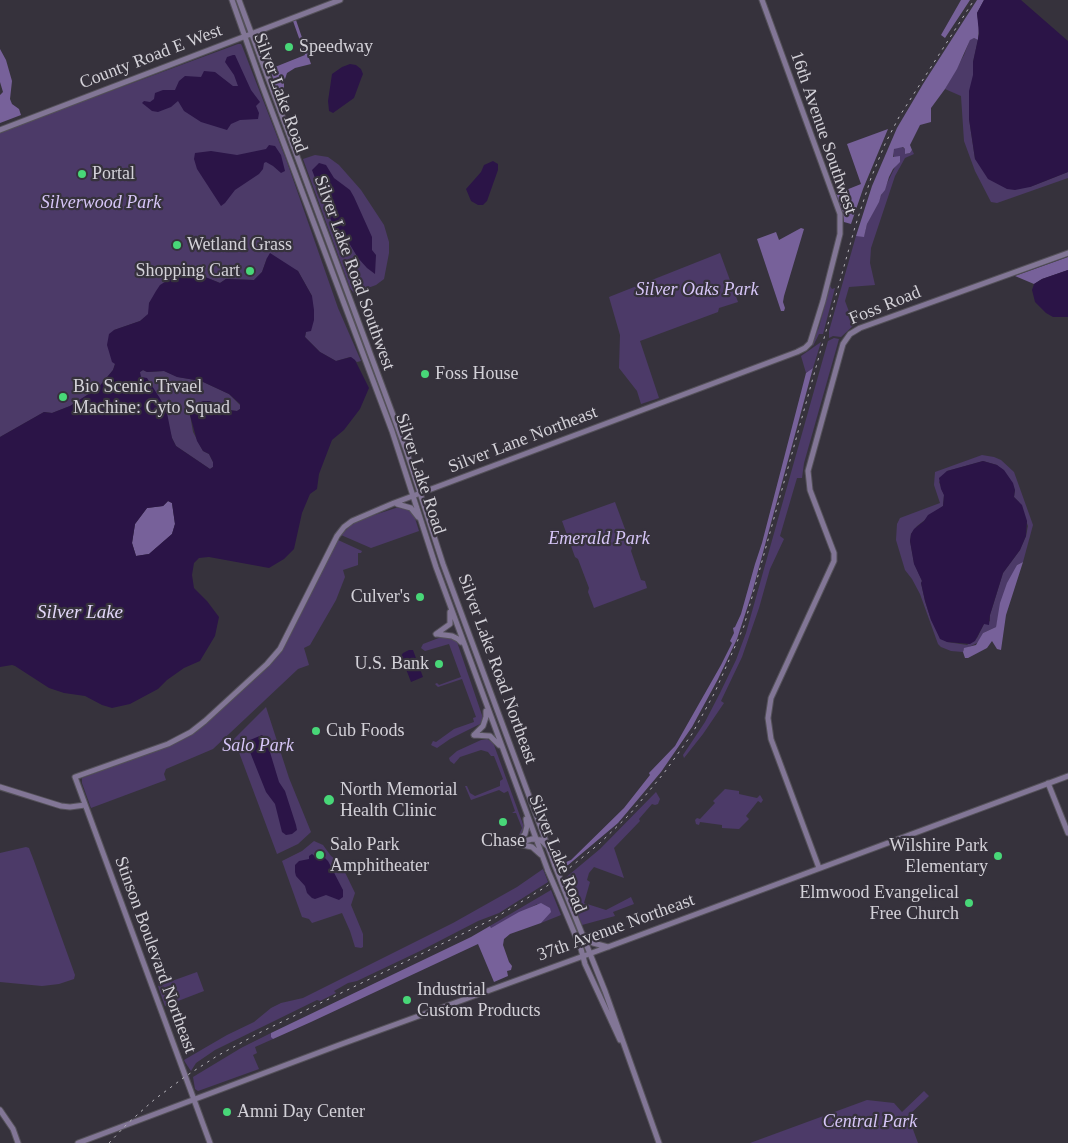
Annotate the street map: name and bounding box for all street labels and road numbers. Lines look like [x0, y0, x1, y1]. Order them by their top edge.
street label: County Road E West [77, 20, 225, 94]
street label: Silver Lake Road [248, 30, 312, 156]
street label: 16th Avenue Southwest [785, 49, 861, 217]
street label: Silver Lake Road Southwest [309, 173, 399, 373]
street label: Foss Road [846, 282, 924, 330]
street label: Silver Lane Northeast [445, 402, 601, 478]
street label: Silver Lake Road [390, 411, 450, 537]
street label: Silver Lake Road Northeast [453, 571, 541, 767]
street label: Silver Lake Road [523, 792, 591, 916]
street label: Stinson Boulevard Northeast [109, 854, 201, 1056]
street label: 37th Avenue Northeast [534, 890, 698, 966]

